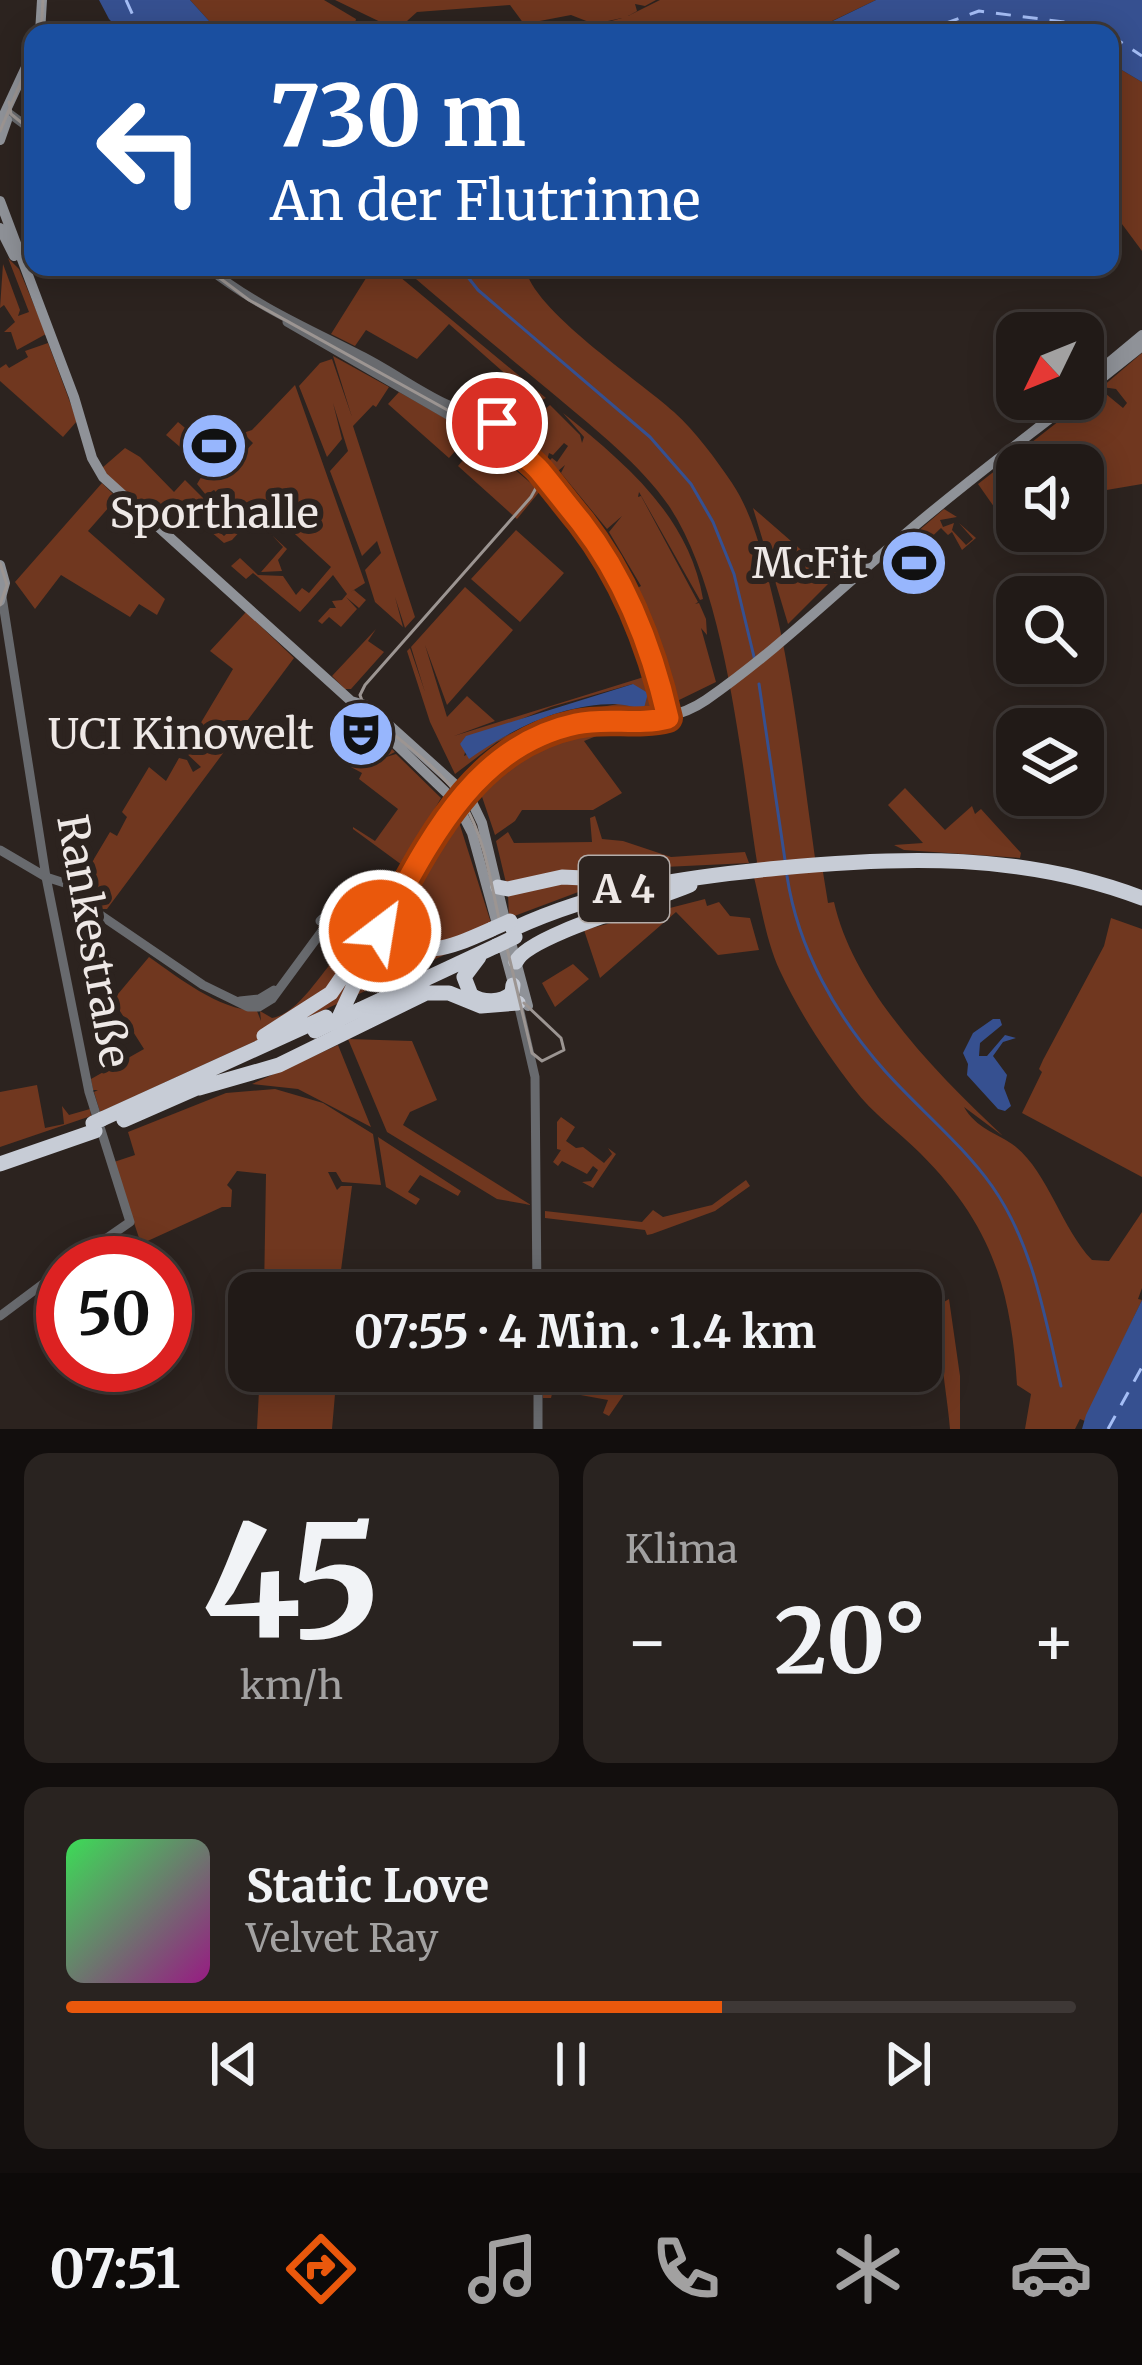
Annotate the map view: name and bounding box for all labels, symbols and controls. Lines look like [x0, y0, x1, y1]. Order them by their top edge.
text: 730 m [270, 63, 526, 169]
icon: left [72, 72, 228, 228]
text: An der Flutrinne [270, 167, 701, 235]
north arrow [996, 312, 1104, 420]
map controls [996, 312, 1104, 816]
pin [446, 372, 548, 474]
icon: arrive [464, 390, 530, 456]
sports icon: Sporthalle [179, 411, 249, 481]
button: sound [996, 444, 1104, 552]
place label: Sporthalle [109, 487, 319, 539]
sports icon: McFit [879, 528, 949, 598]
place label: McFit [752, 537, 868, 589]
button: search [996, 576, 1104, 684]
theatre icon: UCI Kinowelt [326, 699, 396, 769]
place label: UCI Kinowelt [48, 708, 314, 760]
button: layers [996, 708, 1104, 816]
street label: Rankestraße [46, 811, 142, 1071]
road number: A 4 [579, 856, 669, 922]
position arrow [317, 868, 443, 994]
speed limit sign: 50 [36, 1236, 192, 1392]
text: 07:55 · 4 Min. · 1.4 km [354, 1304, 816, 1360]
text: 45 [202, 1484, 381, 1681]
text: Klima [625, 1525, 738, 1574]
text: 20° [774, 1584, 927, 1698]
text: − [625, 1600, 669, 1683]
text: + [1032, 1600, 1076, 1683]
text: km/h [240, 1661, 343, 1710]
text: Static Love [246, 1858, 489, 1914]
text: Velvet Ray [246, 1914, 438, 1963]
icon: previous [201, 2031, 267, 2097]
icon: pause [538, 2031, 604, 2097]
icon: next [875, 2031, 941, 2097]
icon: directions [279, 2227, 363, 2311]
icon: music [461, 2227, 545, 2311]
icon: phone [644, 2227, 728, 2311]
icon: climate [826, 2227, 910, 2311]
icon: car [1009, 2227, 1093, 2311]
text: 07:51 [49, 2235, 181, 2303]

